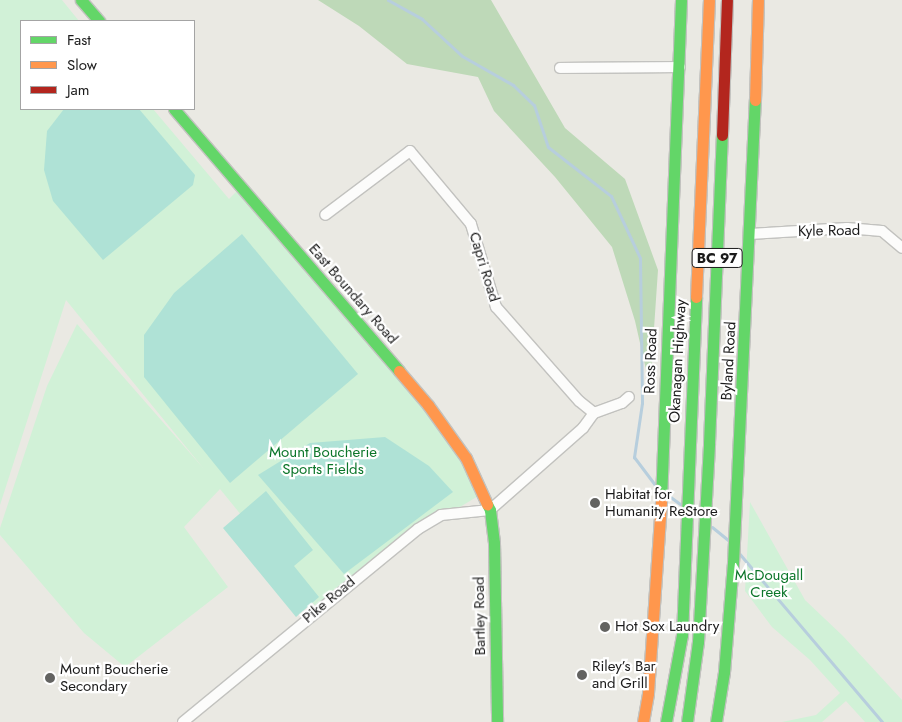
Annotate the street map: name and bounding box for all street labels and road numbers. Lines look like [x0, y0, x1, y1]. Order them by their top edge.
street label: Kyle Road [798, 221, 860, 241]
street label: Capri Road [465, 230, 503, 304]
street label: East Boundary Road [305, 240, 401, 348]
road number: BC 97 [691, 247, 743, 270]
street label: Okanagan Highway [666, 299, 690, 423]
street label: Byland Road [718, 321, 740, 401]
street label: Ross Road [641, 328, 661, 394]
street label: Pike Road [299, 573, 359, 627]
street label: Bartley Road [470, 576, 490, 656]

